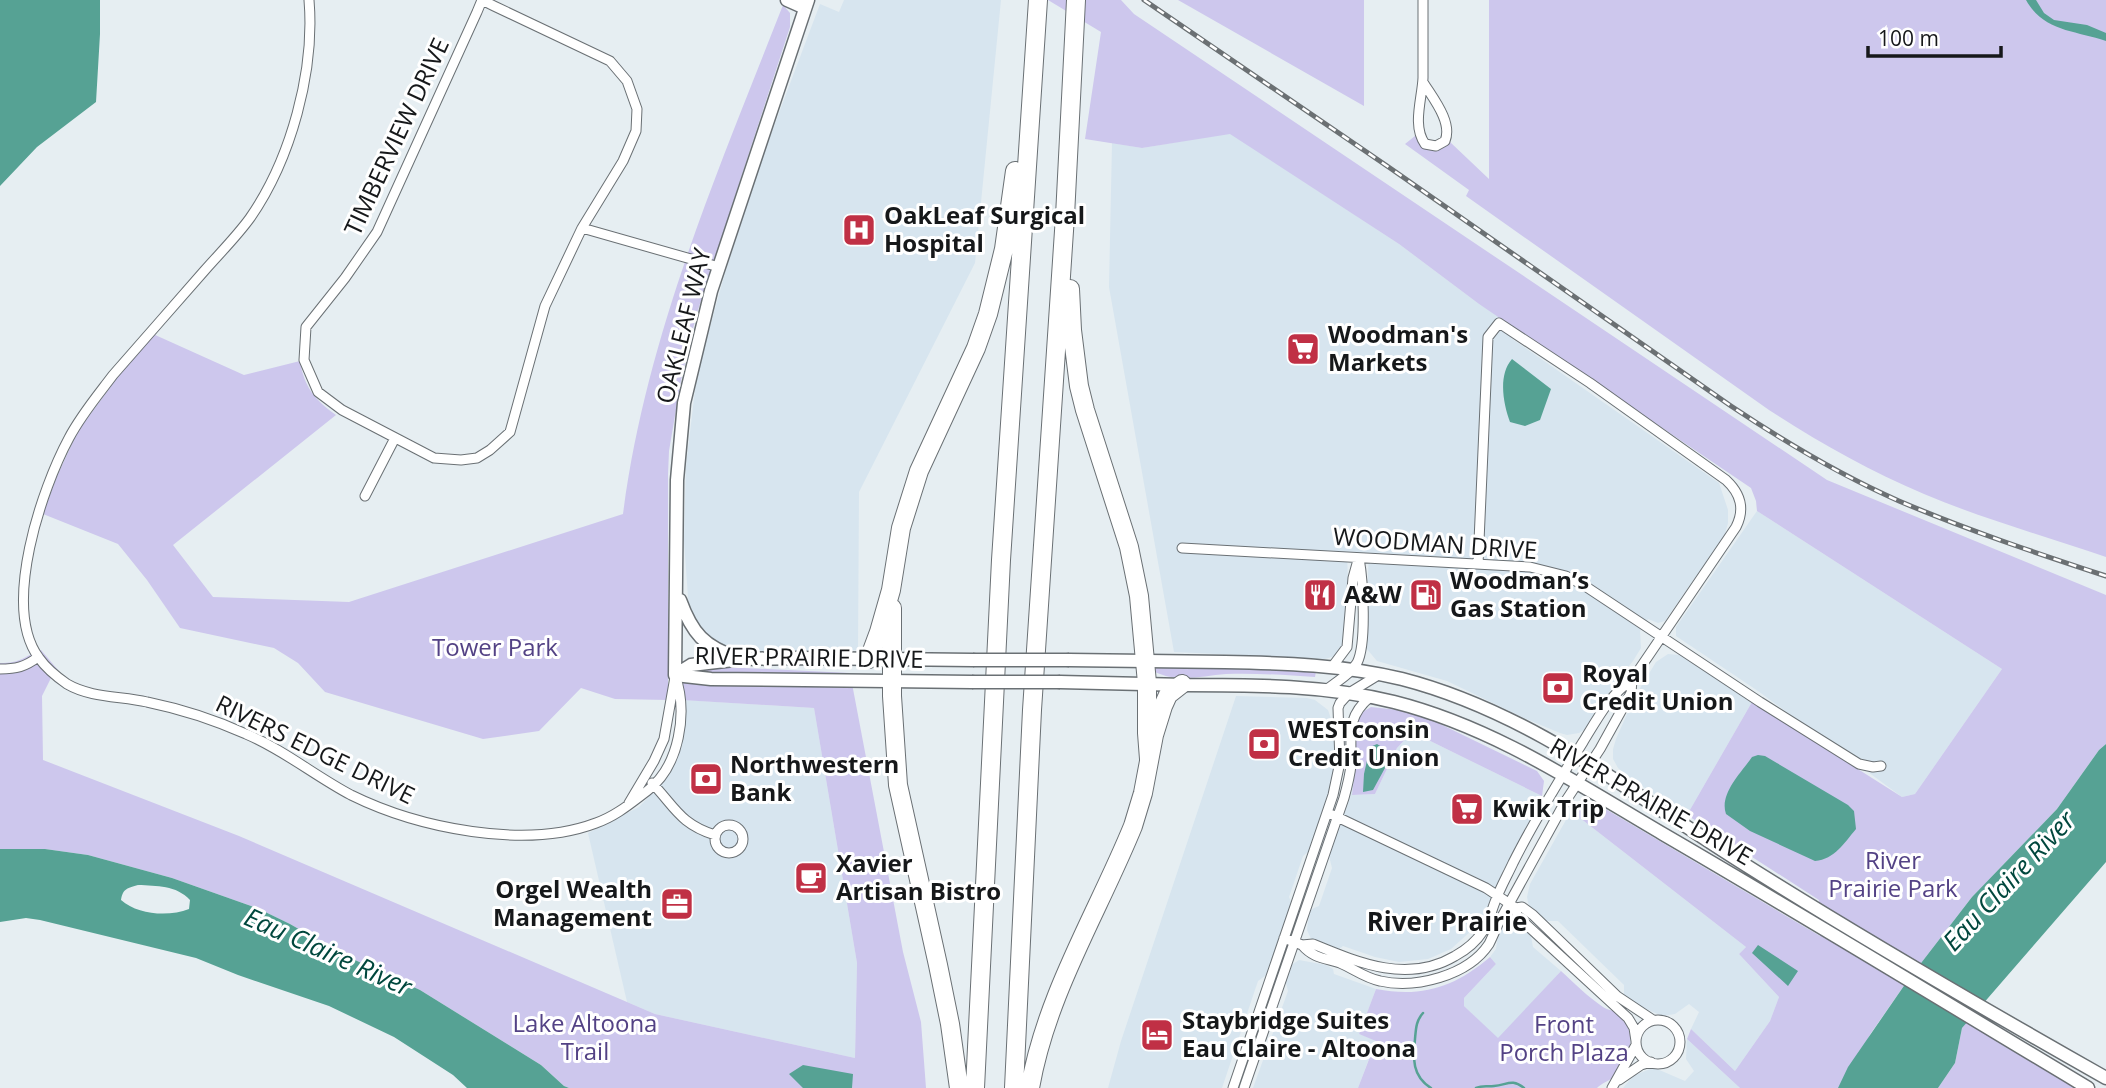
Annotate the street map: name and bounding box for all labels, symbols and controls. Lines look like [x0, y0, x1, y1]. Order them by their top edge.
scale bar [1868, 14, 2001, 58]
text: 100 m [1878, 24, 1939, 52]
street label: TIMBERVIEW DRIVE [335, 32, 456, 241]
place label: OakLeaf Surgical Hospital [884, 198, 1085, 259]
hospital icon: OakLeaf Surgical Hospital [840, 211, 878, 249]
street label: OAKLEAF WAY [647, 244, 718, 407]
place label: Woodman's Markets [1328, 317, 1468, 378]
supermarket icon: Woodman's Markets [1284, 330, 1322, 368]
street label: WOODMAN DRIVE [1332, 519, 1538, 566]
place label: Woodman’s Gas Station [1450, 563, 1589, 624]
restaurant icon: A&W [1301, 576, 1339, 614]
fuel station icon: Woodman’s Gas Station [1407, 576, 1445, 614]
place label: A&W [1344, 577, 1403, 610]
park label: Tower Park [432, 630, 558, 663]
street label: RIVER PRAIRIE DRIVE [694, 638, 924, 675]
place label: Royal Credit Union [1582, 656, 1733, 717]
bank icon: Royal Credit Union [1539, 669, 1577, 707]
street label: RIVERS EDGE DRIVE [211, 686, 421, 811]
place label: WESTconsin Credit Union [1288, 712, 1439, 773]
bank icon: WESTconsin Credit Union [1245, 725, 1283, 763]
street label: RIVER PRAIRIE DRIVE [1544, 729, 1759, 872]
place label: Northwestern Bank [730, 747, 899, 808]
bank icon: Northwestern Bank [687, 760, 725, 798]
supermarket icon: Kwik Trip [1448, 790, 1486, 828]
place label: Kwik Trip [1492, 791, 1604, 824]
water label: Eau Claire River [1934, 801, 2084, 958]
park label: River Prairie Park [1828, 843, 1958, 904]
place label: Xavier Artisan Bistro [836, 846, 1001, 907]
cafe icon: Xavier Artisan Bistro [792, 859, 830, 897]
place label: Orgel Wealth Management [493, 872, 652, 933]
office icon: Orgel Wealth Management [658, 885, 696, 923]
water label: Eau Claire River [239, 898, 419, 1005]
district label: River Prairie [1367, 903, 1527, 939]
place label: Staybridge Suites Eau Claire - Altoona [1182, 1003, 1416, 1064]
park label: Lake Altoona Trail [513, 1006, 657, 1067]
park label: Front Porch Plaza [1499, 1007, 1629, 1068]
hotel icon: Staybridge Suites Eau Claire - Altoona [1138, 1016, 1176, 1054]

